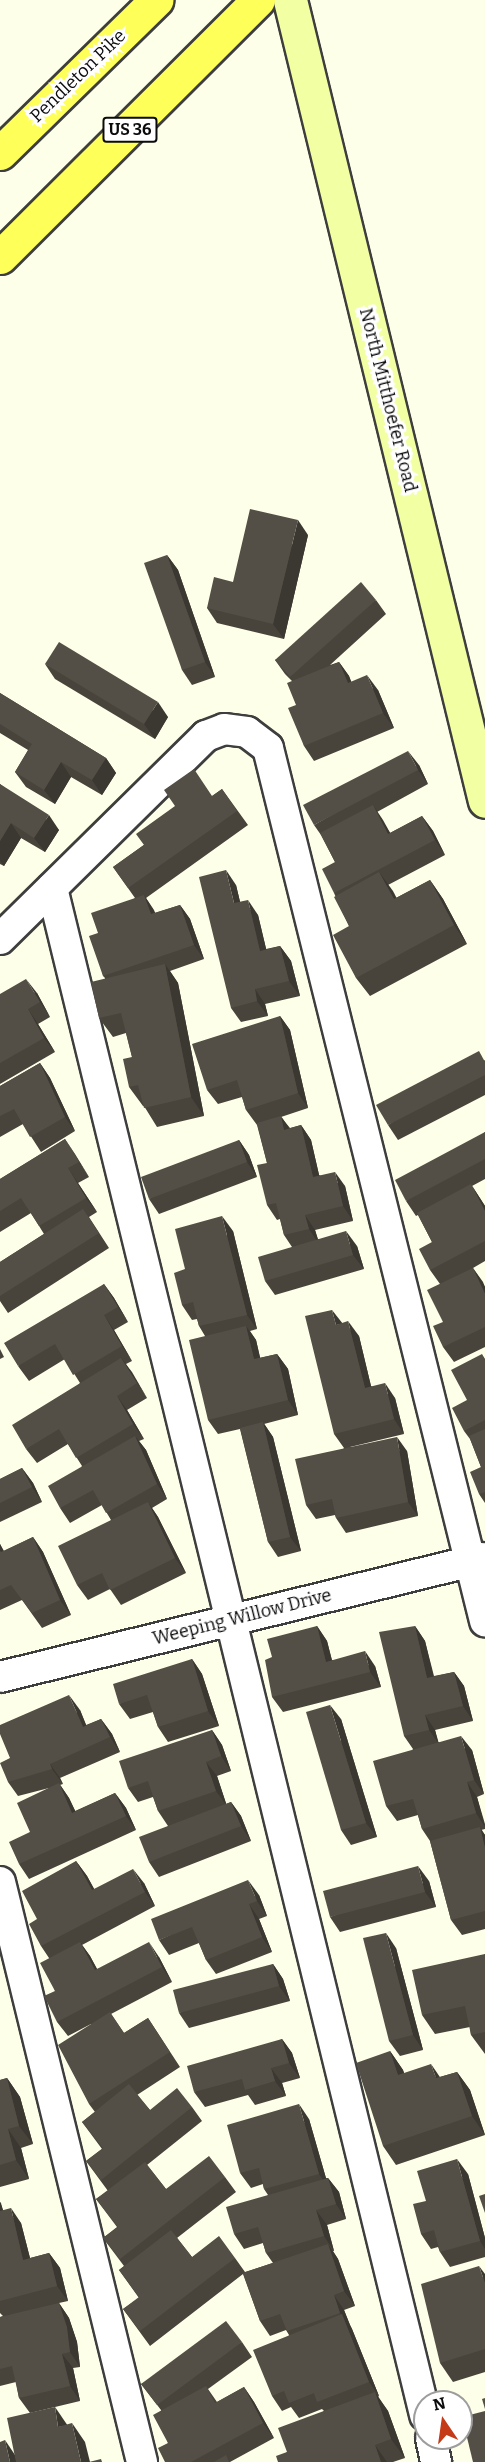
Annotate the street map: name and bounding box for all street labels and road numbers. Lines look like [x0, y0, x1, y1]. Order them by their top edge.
street label: Pendleton Pike [26, 25, 130, 127]
road number: US 36 [102, 117, 158, 143]
street label: North Mitthoefer Road [355, 306, 421, 494]
street label: Weeping Willow Drive [150, 1584, 334, 1650]

